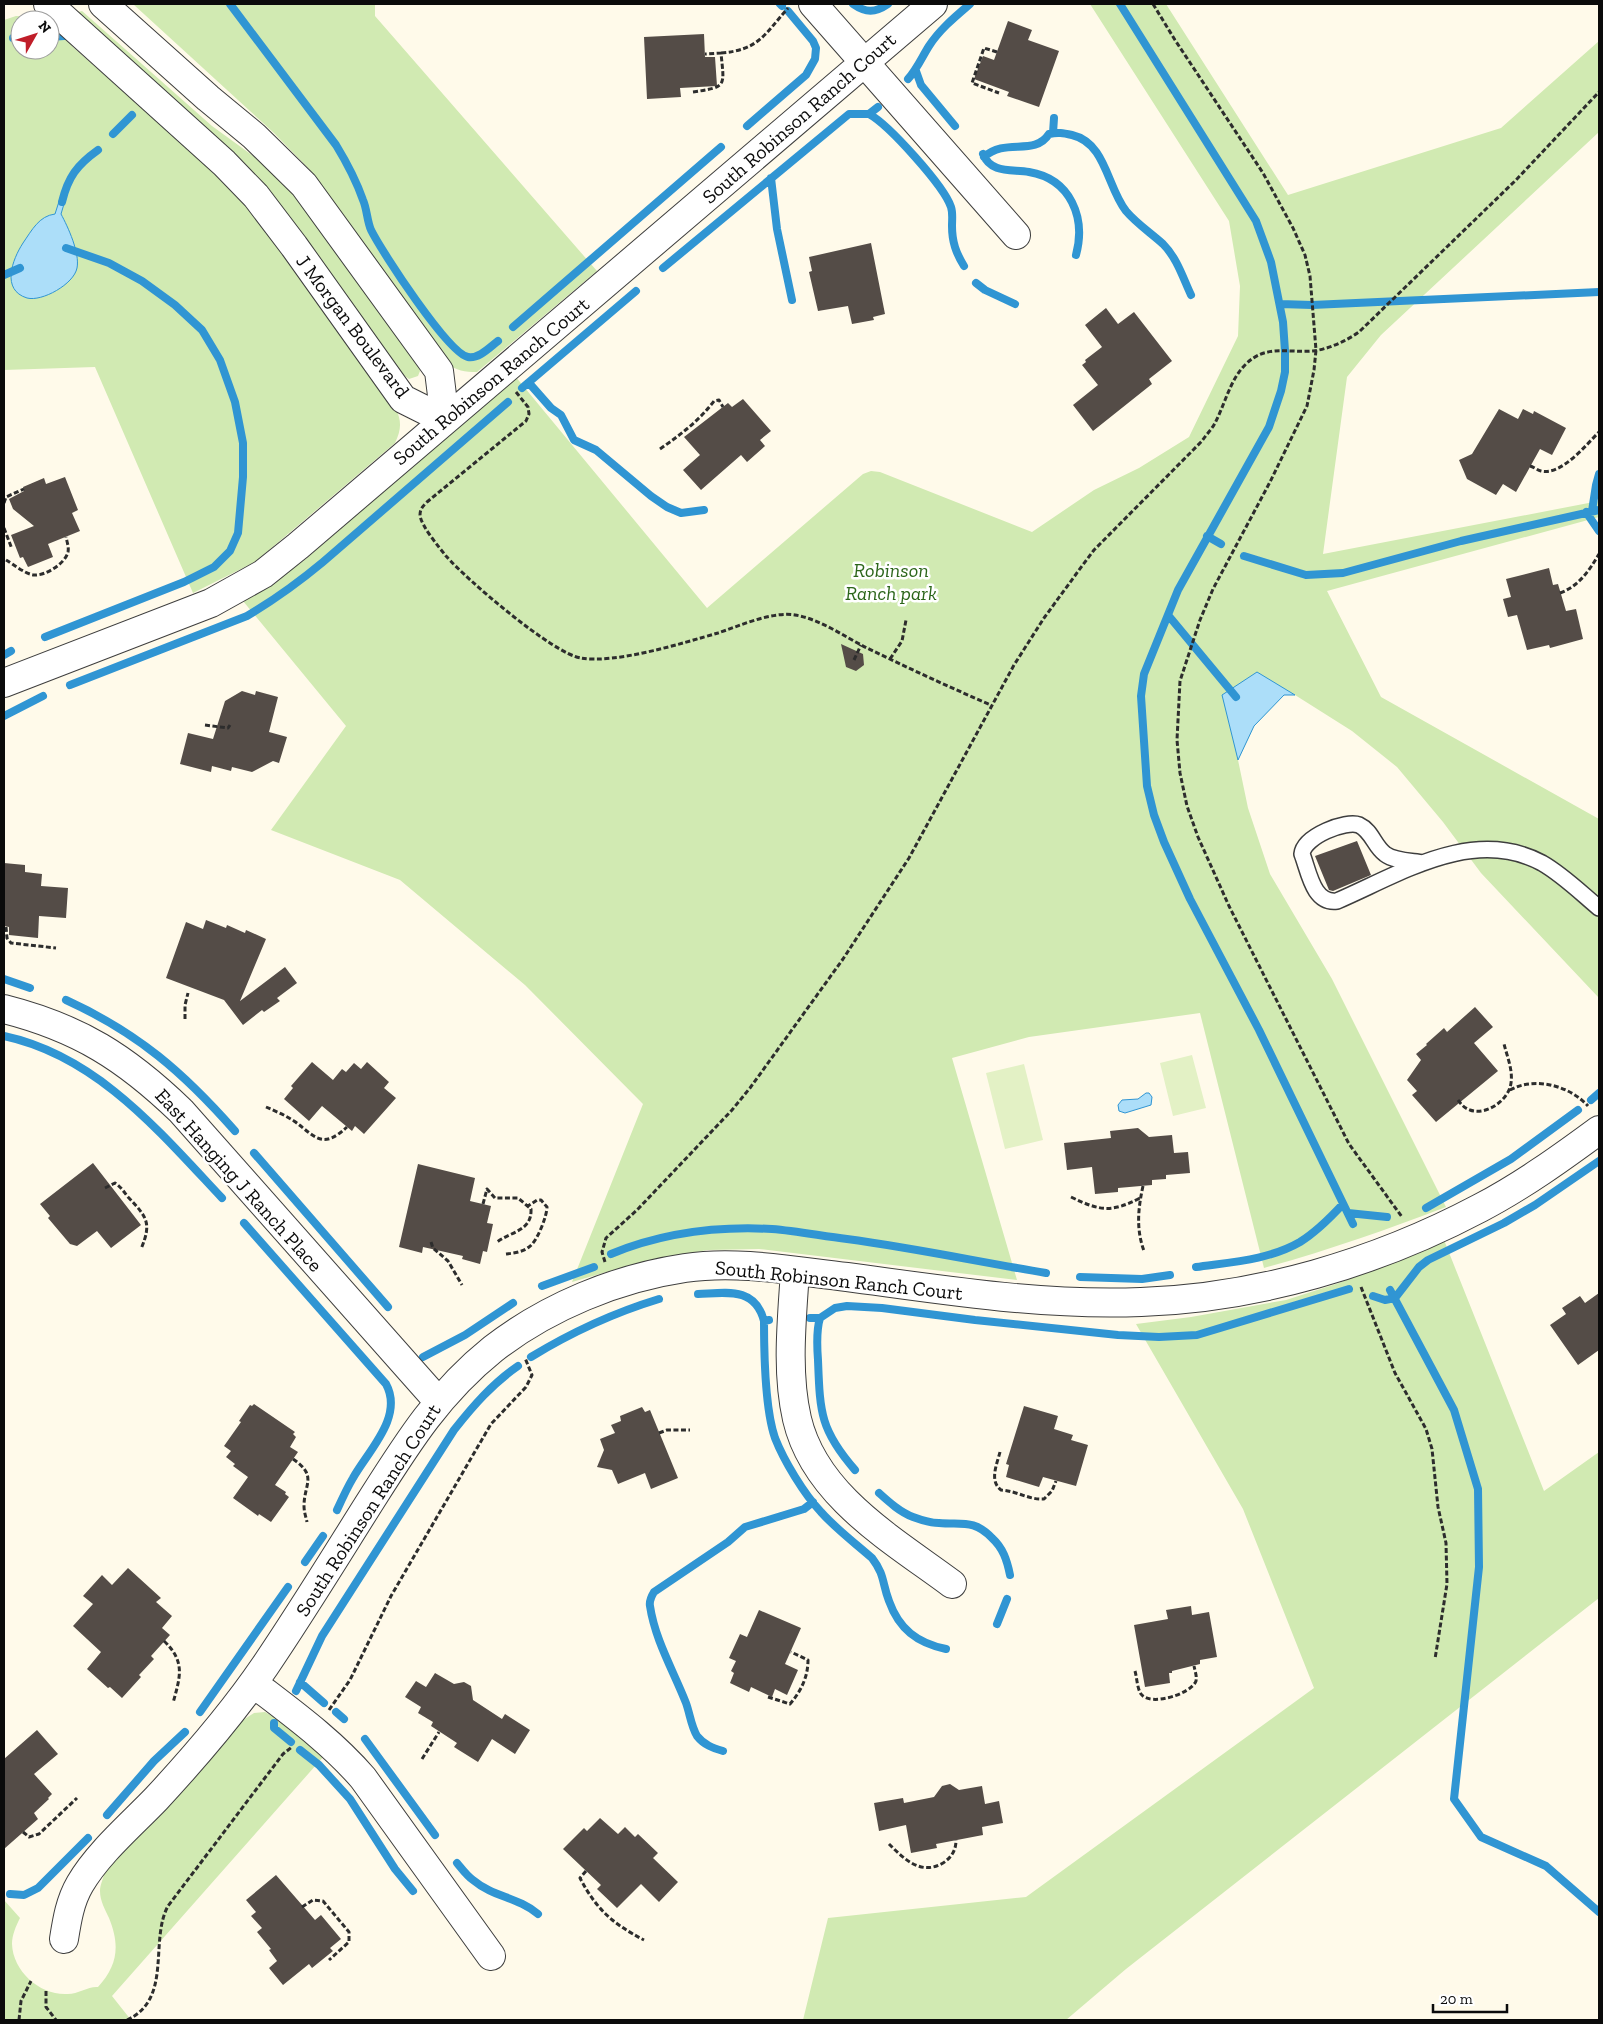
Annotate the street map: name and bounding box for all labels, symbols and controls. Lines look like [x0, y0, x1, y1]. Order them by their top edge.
north arrow [10, 10, 60, 60]
text: N [35, 18, 55, 37]
street label: South Robinson Ranch Court [697, 27, 901, 209]
street label: J Morgan Boulevard [291, 250, 415, 402]
street label: South Robinson Ranch Court [388, 292, 594, 470]
park label: Robinson Ranch park [845, 558, 937, 605]
street label: East Hanging J Ranch Place [150, 1083, 328, 1277]
street label: South Robinson Ranch Court [714, 1255, 964, 1305]
street label: South Robinson Ranch Court [290, 1399, 446, 1621]
scale bar [1433, 1982, 1507, 2014]
text: 20 m [1440, 1990, 1473, 2008]

